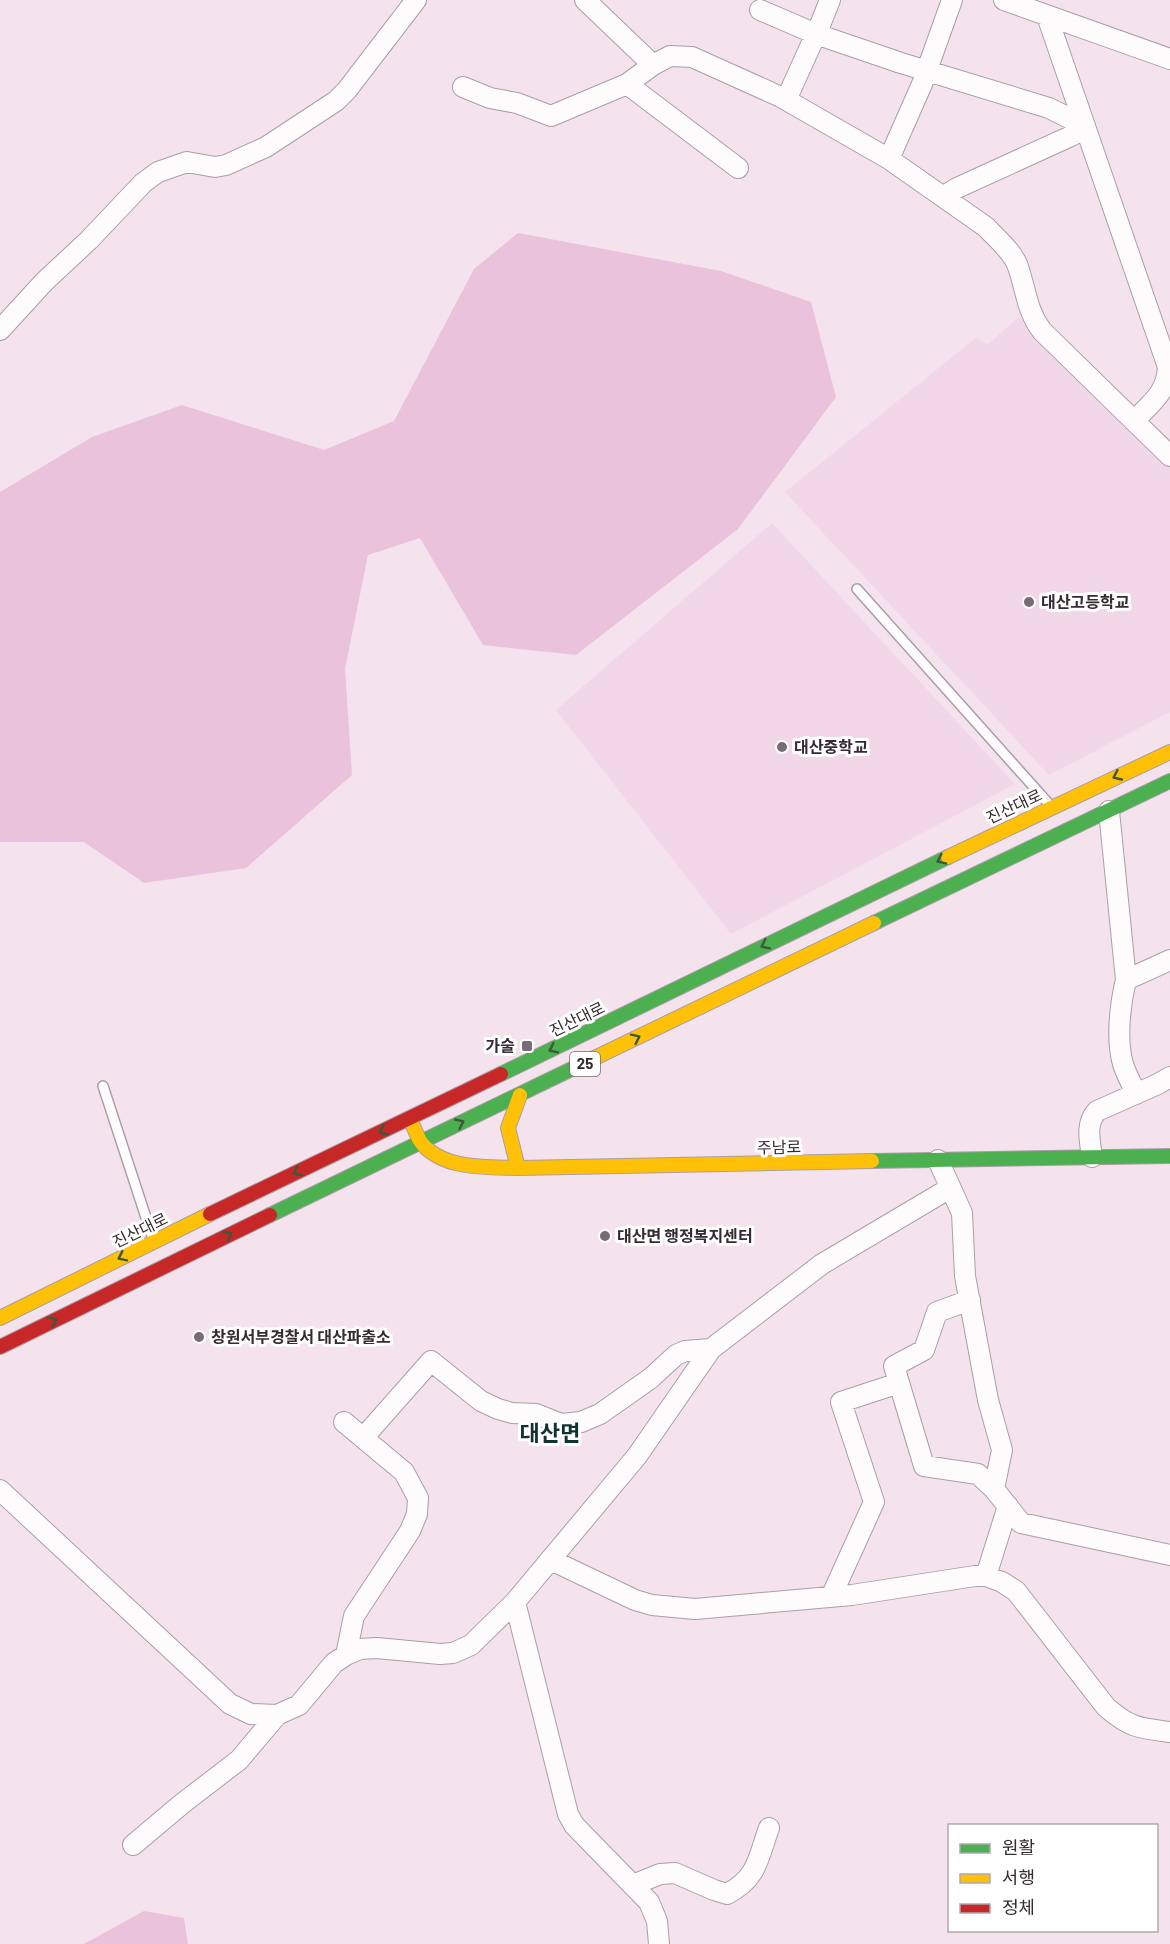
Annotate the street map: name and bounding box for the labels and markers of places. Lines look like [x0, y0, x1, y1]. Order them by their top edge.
place label: 대산고등학교 [1041, 592, 1130, 611]
marker: 대산고등학교 [1022, 595, 1036, 609]
place label: 대산중학교 [794, 737, 868, 756]
marker: 대산중학교 [775, 740, 789, 754]
place label: 가술 [486, 1036, 515, 1055]
marker: 가술 [520, 1039, 534, 1053]
place label: 대산면 행정복지센터 [617, 1226, 753, 1245]
marker: 대산면 행정복지센터 [598, 1229, 612, 1243]
place label: 창원서부경찰서 대산파출소 [211, 1327, 391, 1346]
marker: 창원서부경찰서 대산파출소 [192, 1330, 206, 1344]

